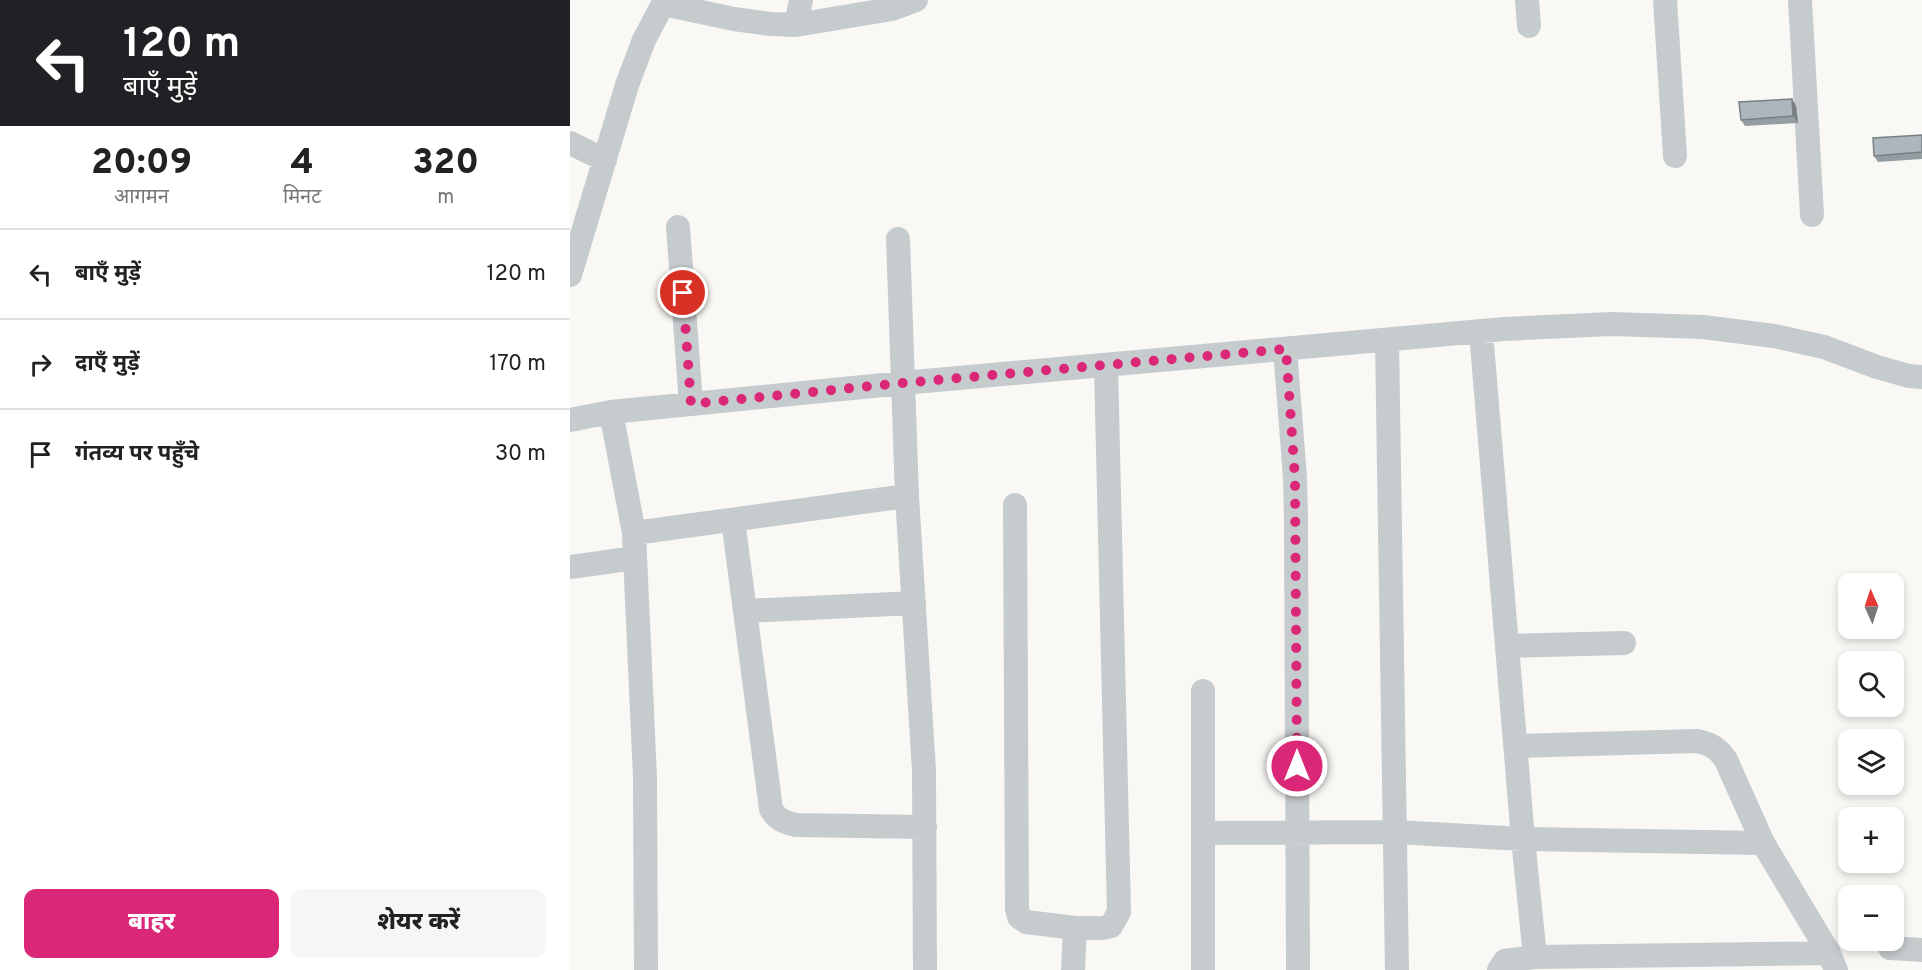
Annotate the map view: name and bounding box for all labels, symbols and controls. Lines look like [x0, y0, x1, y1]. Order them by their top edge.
text: 120 m [123, 19, 240, 72]
icon: left [24, 24, 102, 102]
text: बाएँ मुड़ें [123, 71, 197, 105]
text: 20:09 [91, 141, 192, 187]
text: 4 [290, 141, 314, 187]
text: 320 [412, 141, 479, 187]
text: आगमन [114, 185, 169, 211]
text: मिनट [283, 185, 321, 211]
text: m [437, 185, 454, 211]
icon: left [24, 258, 57, 291]
text: बाएँ मुड़ें [75, 261, 141, 288]
text: 120 m [486, 261, 546, 288]
pin [657, 267, 708, 318]
icon: arrive [666, 276, 699, 309]
icon: right [24, 348, 57, 381]
text: दाएँ मुड़ें [75, 351, 140, 378]
text: 170 m [489, 351, 546, 378]
icon: arrive [24, 438, 57, 471]
text: गंतव्य पर पहुँचे [75, 441, 199, 468]
text: 30 m [495, 441, 546, 468]
north arrow [1838, 573, 1904, 639]
map controls [1838, 573, 1904, 951]
button: search [1838, 651, 1904, 717]
button: layers [1838, 729, 1904, 795]
position arrow [1265, 734, 1329, 798]
button: + [1838, 807, 1904, 873]
button: − [1838, 885, 1904, 951]
button: बाहर [24, 889, 279, 958]
button: शेयर करें [291, 889, 546, 958]

